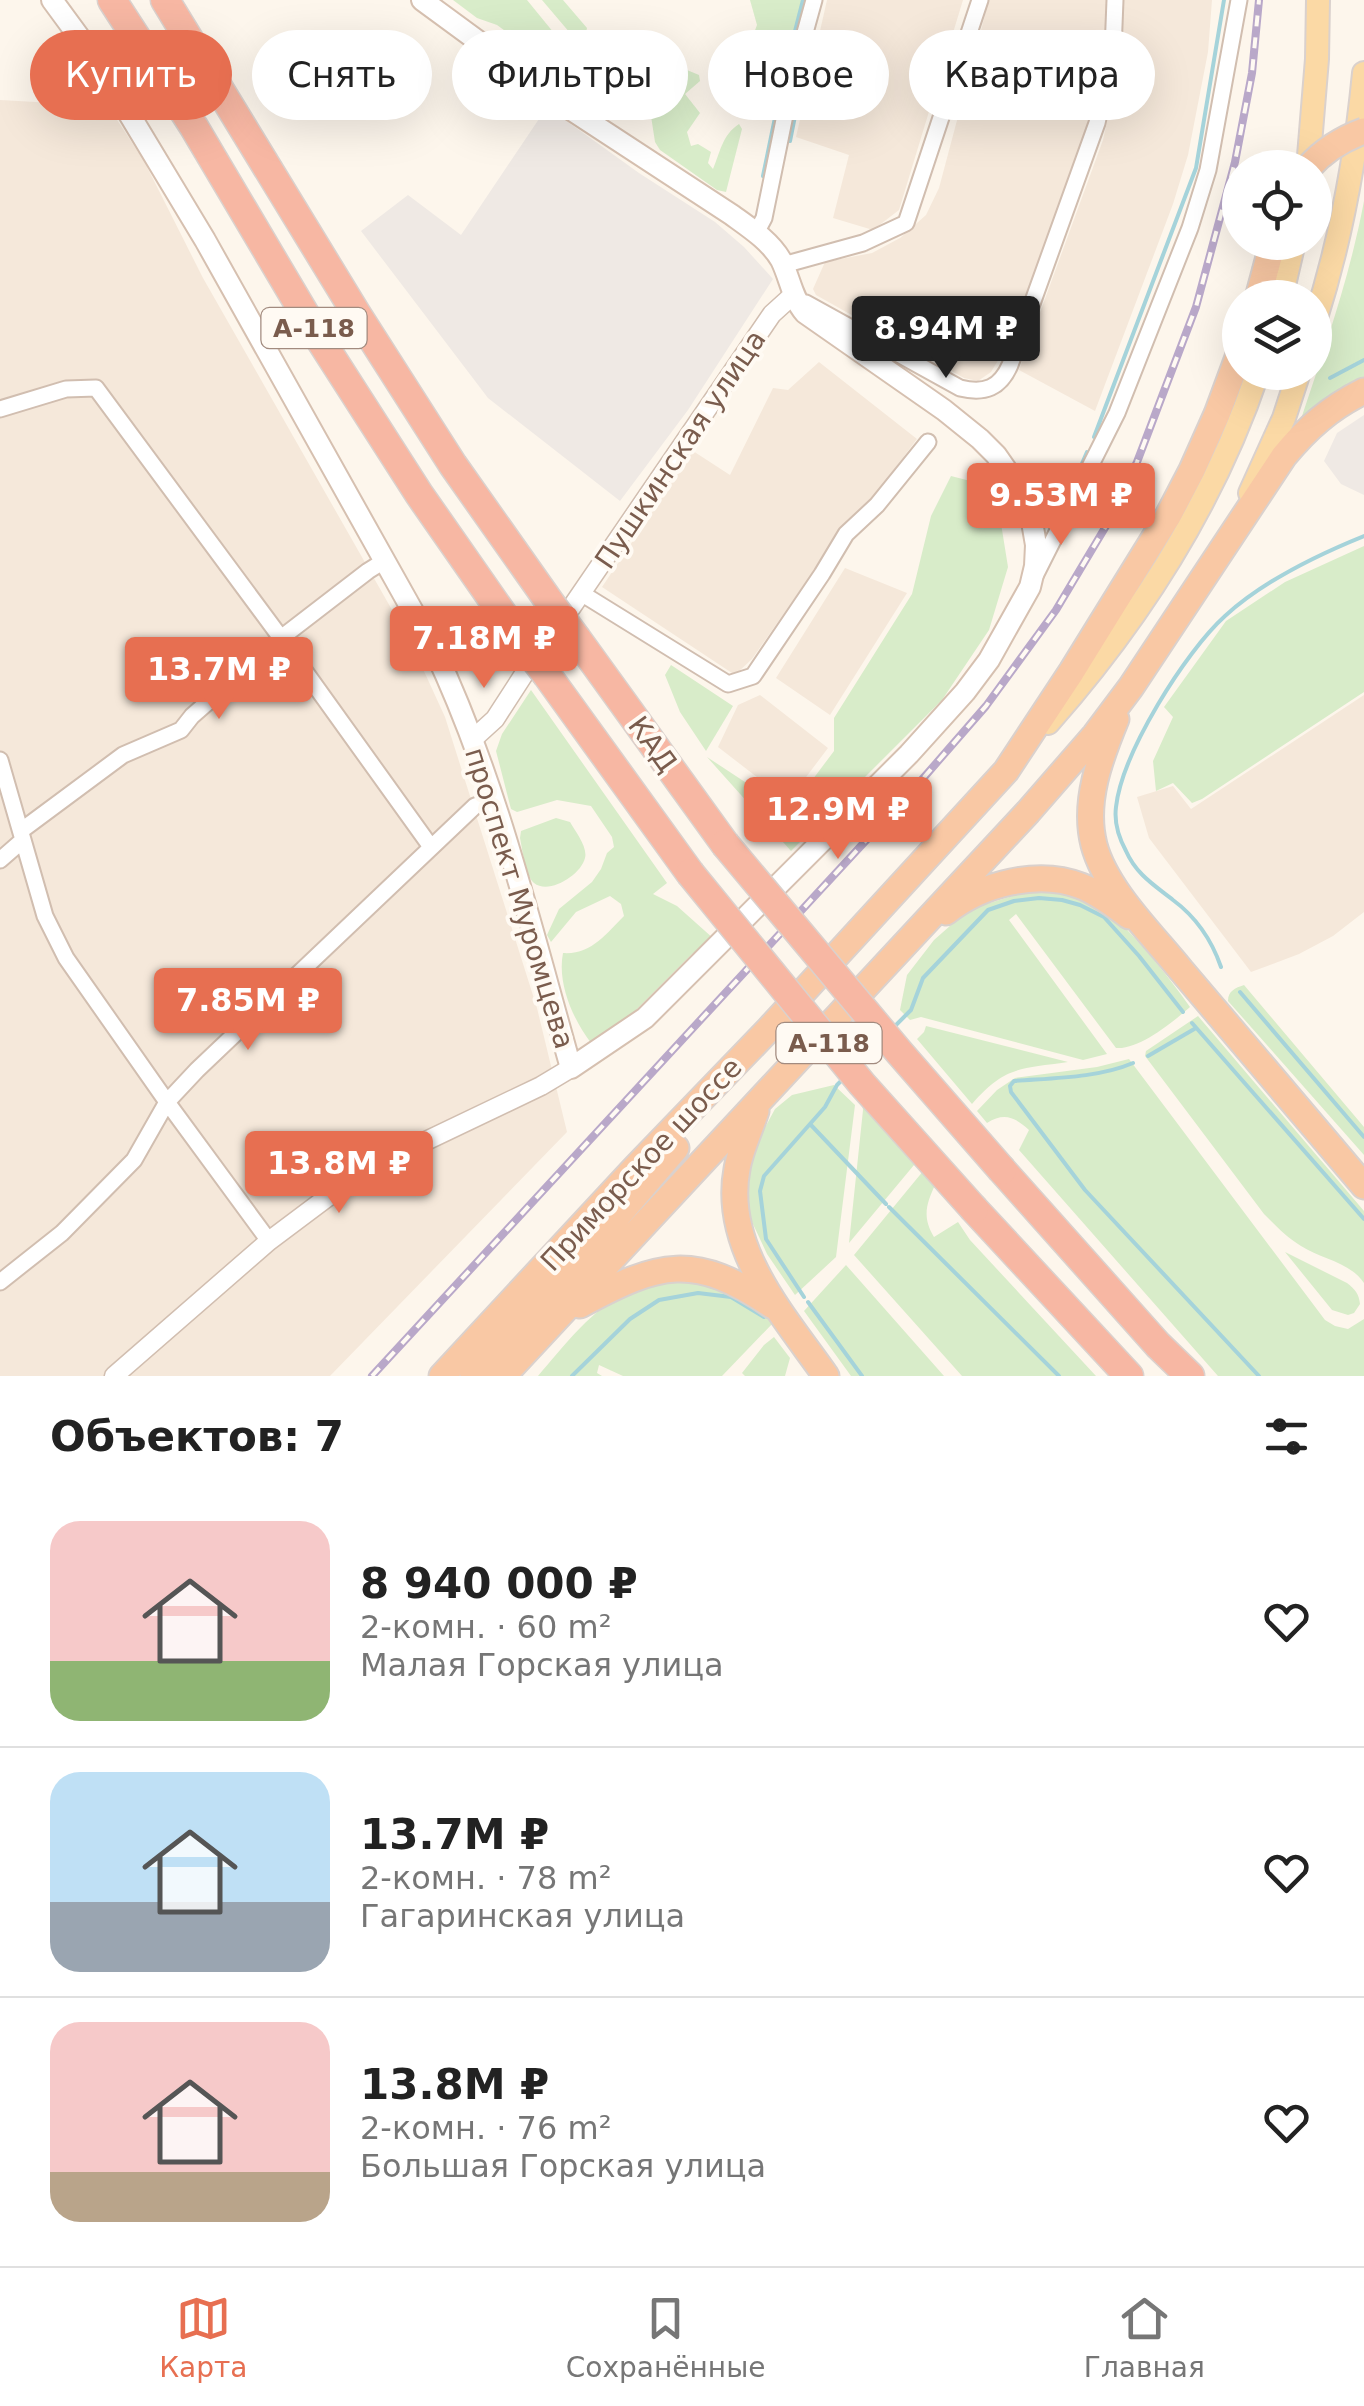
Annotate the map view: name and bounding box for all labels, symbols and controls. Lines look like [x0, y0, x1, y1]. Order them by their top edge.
chip: Купить [30, 30, 232, 120]
chip: Снять [252, 30, 432, 120]
chip: Фильтры [452, 30, 688, 120]
chip: Новое [708, 30, 889, 120]
chip: Квартира [909, 30, 1155, 120]
map controls [1222, 150, 1332, 390]
button: locate [1222, 150, 1332, 260]
button: layers [1222, 280, 1332, 390]
pin: 8.94M ₽ [854, 296, 1038, 381]
road number: А-118 [262, 308, 366, 348]
text: 8.94M ₽ [874, 309, 1018, 347]
street label: Пушкинская улица [588, 324, 773, 575]
pin: 9.53M ₽ [969, 463, 1153, 548]
text: 9.53M ₽ [989, 476, 1133, 514]
pin: 7.18M ₽ [392, 606, 576, 691]
text: 7.18M ₽ [412, 619, 556, 657]
pin: 13.7M ₽ [127, 637, 311, 722]
text: 13.7M ₽ [147, 650, 291, 688]
street label: КАД [621, 710, 684, 779]
street label: проспект Муромцева [458, 744, 581, 1053]
pin: 12.9M ₽ [746, 777, 930, 862]
text: 12.9M ₽ [766, 790, 910, 828]
pin: 7.85M ₽ [156, 968, 340, 1053]
text: 7.85M ₽ [176, 981, 320, 1019]
road number: А-118 [776, 1023, 882, 1063]
street label: Приморское шоссе [534, 1051, 749, 1278]
pin: 13.8M ₽ [247, 1131, 431, 1216]
text: 13.8M ₽ [267, 1144, 411, 1182]
icon: filters [1259, 1409, 1314, 1464]
text: Объектов: 7 [50, 1412, 344, 1461]
text: 8 940 000 ₽ [360, 1559, 638, 1608]
icon: home [130, 1561, 250, 1681]
icon: heart [1259, 1594, 1314, 1649]
text: 2-комн. · 60 m² [360, 1608, 611, 1646]
text: Малая Горская улица [360, 1646, 724, 1684]
text: 13.7M ₽ [360, 1810, 549, 1859]
icon: home [130, 1812, 250, 1932]
icon: heart [1259, 1845, 1314, 1900]
text: 2-комн. · 78 m² [360, 1859, 611, 1897]
text: Гагаринская улица [360, 1897, 685, 1935]
text: 13.8M ₽ [360, 2060, 549, 2109]
icon: home [130, 2062, 250, 2182]
icon: heart [1259, 2095, 1314, 2150]
text: 2-комн. · 76 m² [360, 2109, 611, 2147]
text: Большая Горская улица [360, 2147, 766, 2185]
tab: Карта [159, 2291, 247, 2384]
tab: Сохранённые [566, 2291, 765, 2384]
tab: Главная [1084, 2291, 1205, 2384]

